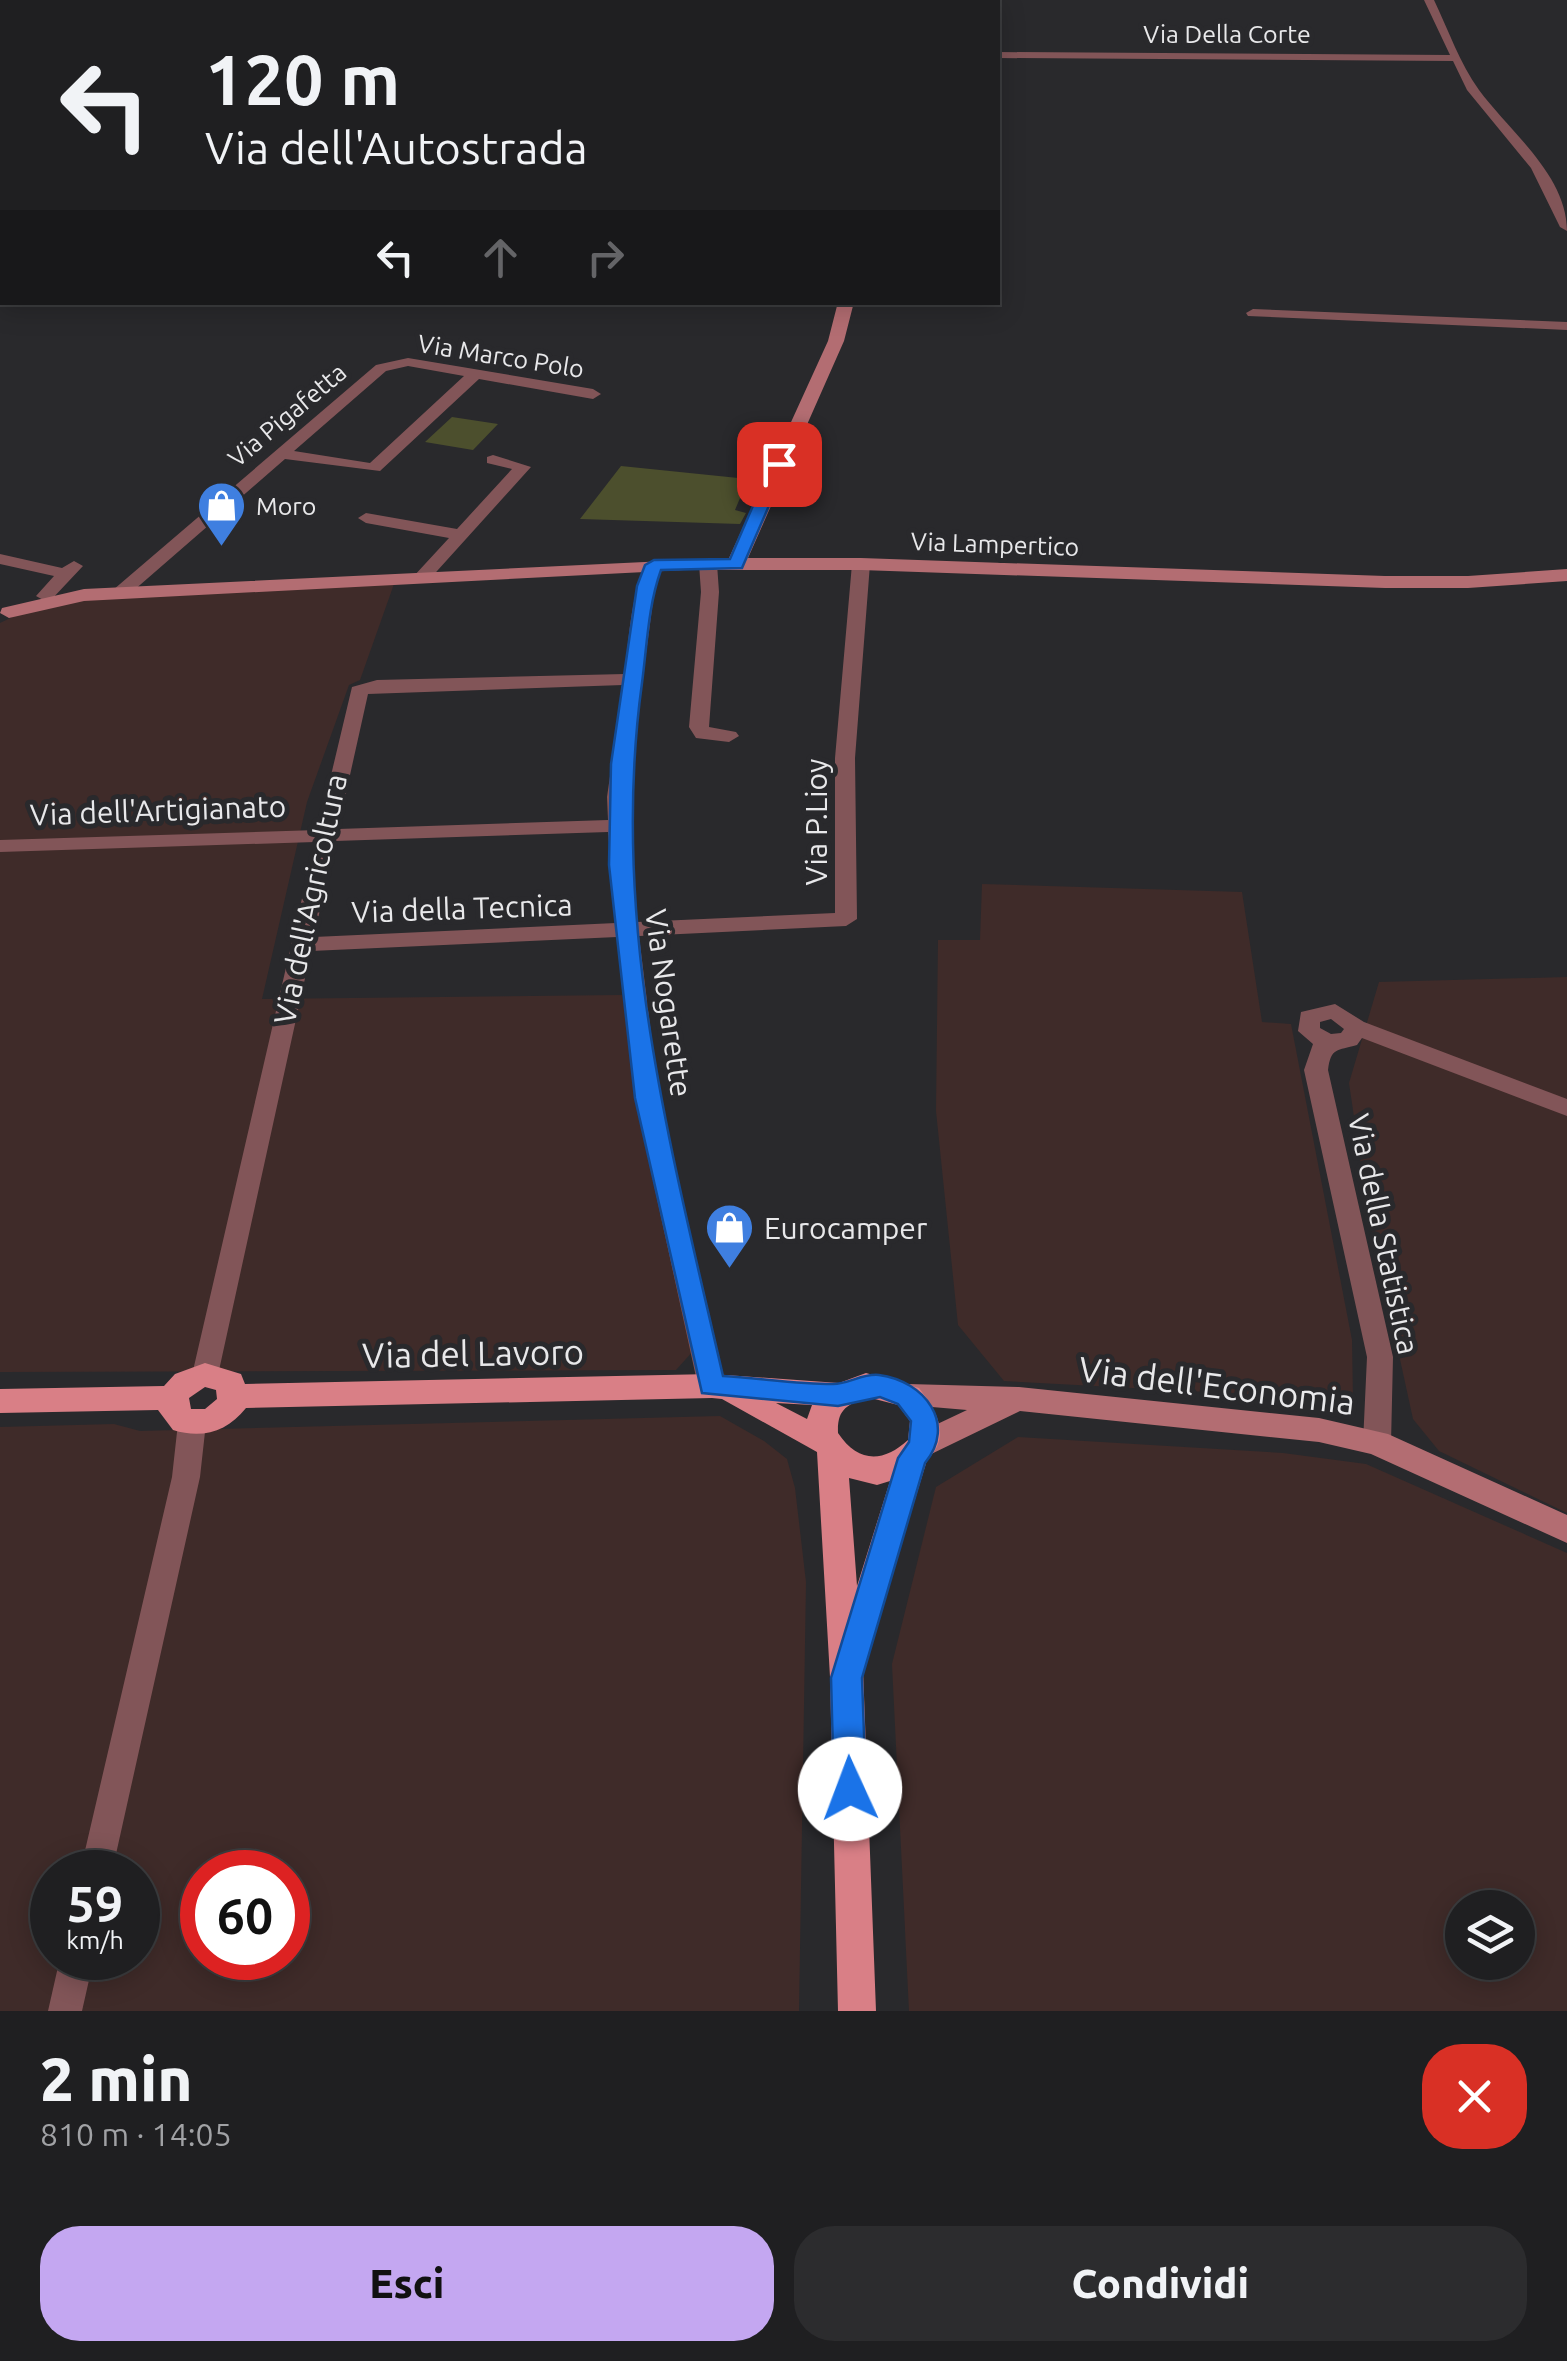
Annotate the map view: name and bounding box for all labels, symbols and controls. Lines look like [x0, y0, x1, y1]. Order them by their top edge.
street label: Via Della Corte [1143, 20, 1311, 48]
icon: left [40, 40, 170, 170]
text: 120 m [205, 40, 400, 118]
text: Via dell'Autostrada [205, 122, 588, 173]
icon: left [368, 230, 423, 285]
icon: ahead [473, 230, 528, 285]
icon: right [578, 230, 633, 285]
street label: Via Marco Polo [416, 329, 586, 383]
street label: Via Pigafetta [222, 358, 352, 472]
pin [737, 422, 822, 507]
icon: arrive [752, 437, 807, 492]
shop icon: Moro [195, 480, 247, 548]
place label: Moro [256, 492, 316, 520]
street label: Via Lampertico [910, 527, 1080, 561]
street label: Via P.Lioy [799, 759, 833, 886]
street label: Via dell'Agricoltura [267, 771, 353, 1027]
street label: Via dell'Artigianato [29, 789, 287, 831]
street label: Via della Tecnica [351, 887, 573, 929]
street label: Via Nogarette [639, 907, 699, 1099]
street label: Via della Statistica [1342, 1111, 1426, 1357]
shop icon: Eurocamper [703, 1202, 755, 1270]
place label: Eurocamper [764, 1211, 928, 1245]
street label: Via del Lavoro [362, 1331, 584, 1375]
street label: Via dell'Economia [1077, 1348, 1357, 1422]
position arrow [798, 1737, 902, 1841]
speed limit sign: 60 [180, 1850, 310, 1980]
text: 59 [67, 1875, 123, 1931]
map controls [1445, 1890, 1535, 1980]
button: layers [1445, 1890, 1535, 1980]
text: km/h [66, 1926, 124, 1954]
button: close [1422, 2044, 1527, 2149]
text: 2 min [40, 2045, 193, 2112]
text: 810 m · 14:05 [40, 2116, 232, 2152]
button: Esci [40, 2226, 774, 2341]
button: Condividi [794, 2226, 1527, 2341]

